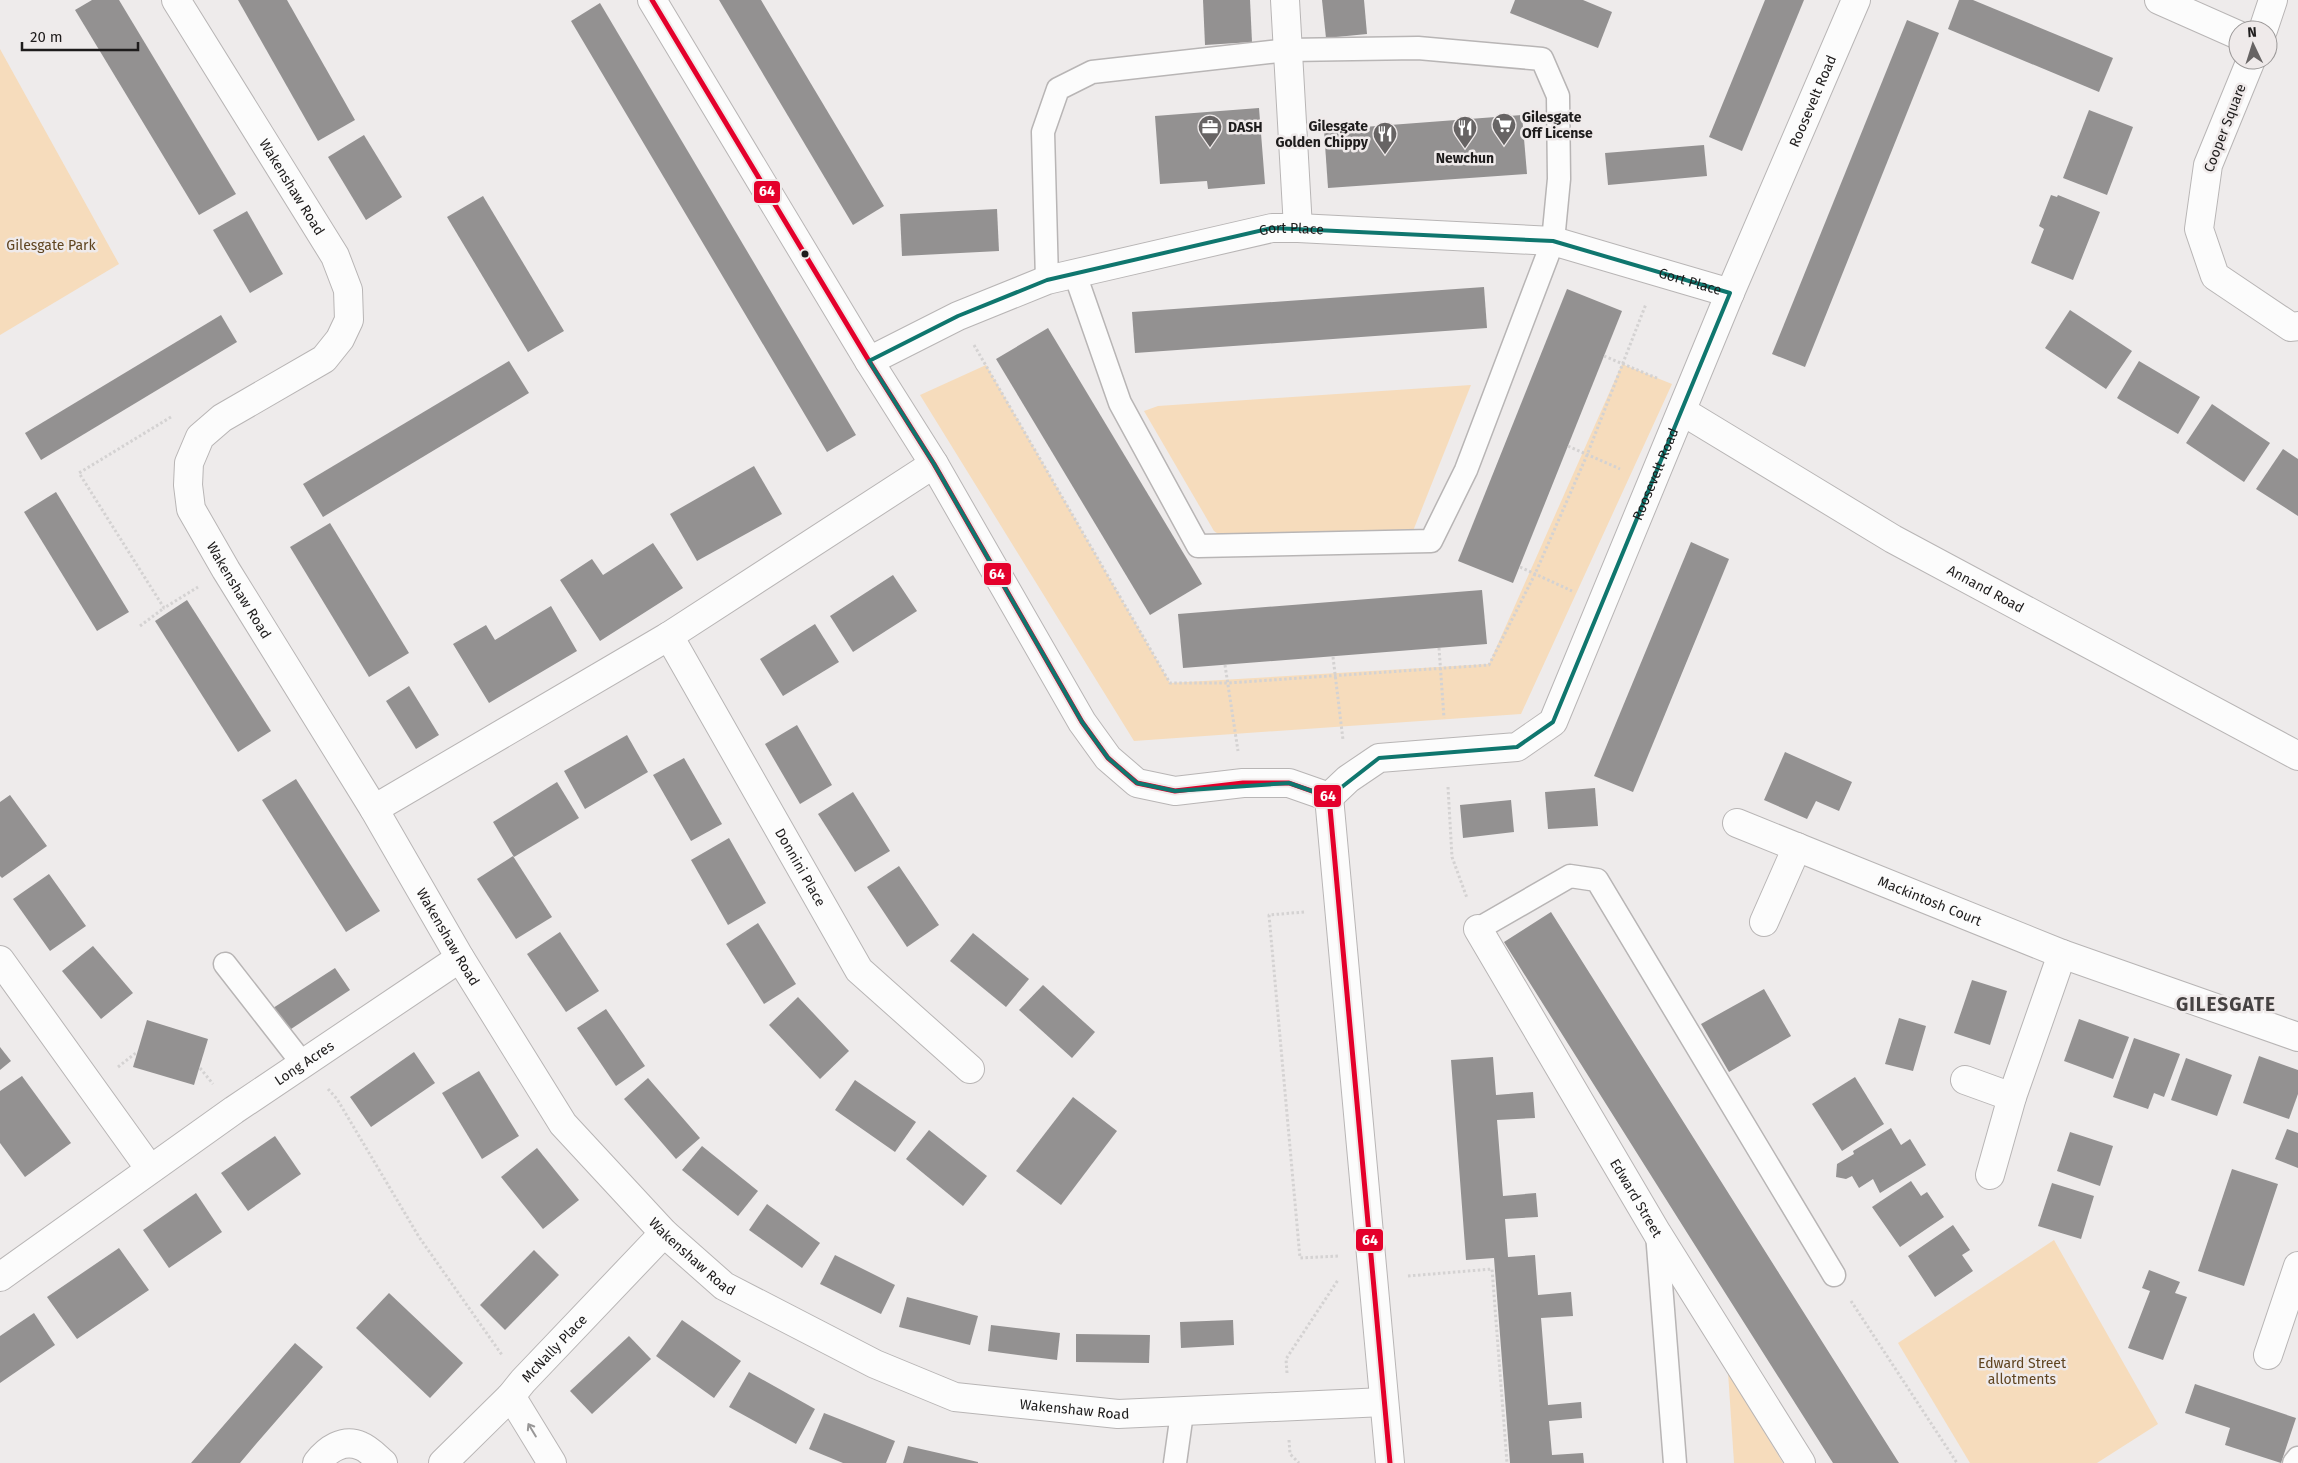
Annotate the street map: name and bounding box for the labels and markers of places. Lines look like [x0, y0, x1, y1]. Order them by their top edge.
place label: Gilesgate Off License [1522, 109, 1593, 142]
supermarket icon: Gilesgate Off License [1491, 112, 1517, 146]
office icon: DASH [1197, 114, 1223, 148]
restaurant icon: Newchun [1452, 115, 1478, 149]
place label: Gilesgate Golden Chippy [1275, 118, 1369, 151]
place label: DASH [1228, 119, 1263, 136]
restaurant icon: Gilesgate Golden Chippy [1372, 121, 1398, 155]
place label: Newchun [1436, 150, 1494, 167]
unlabelled marker [800, 249, 810, 259]

